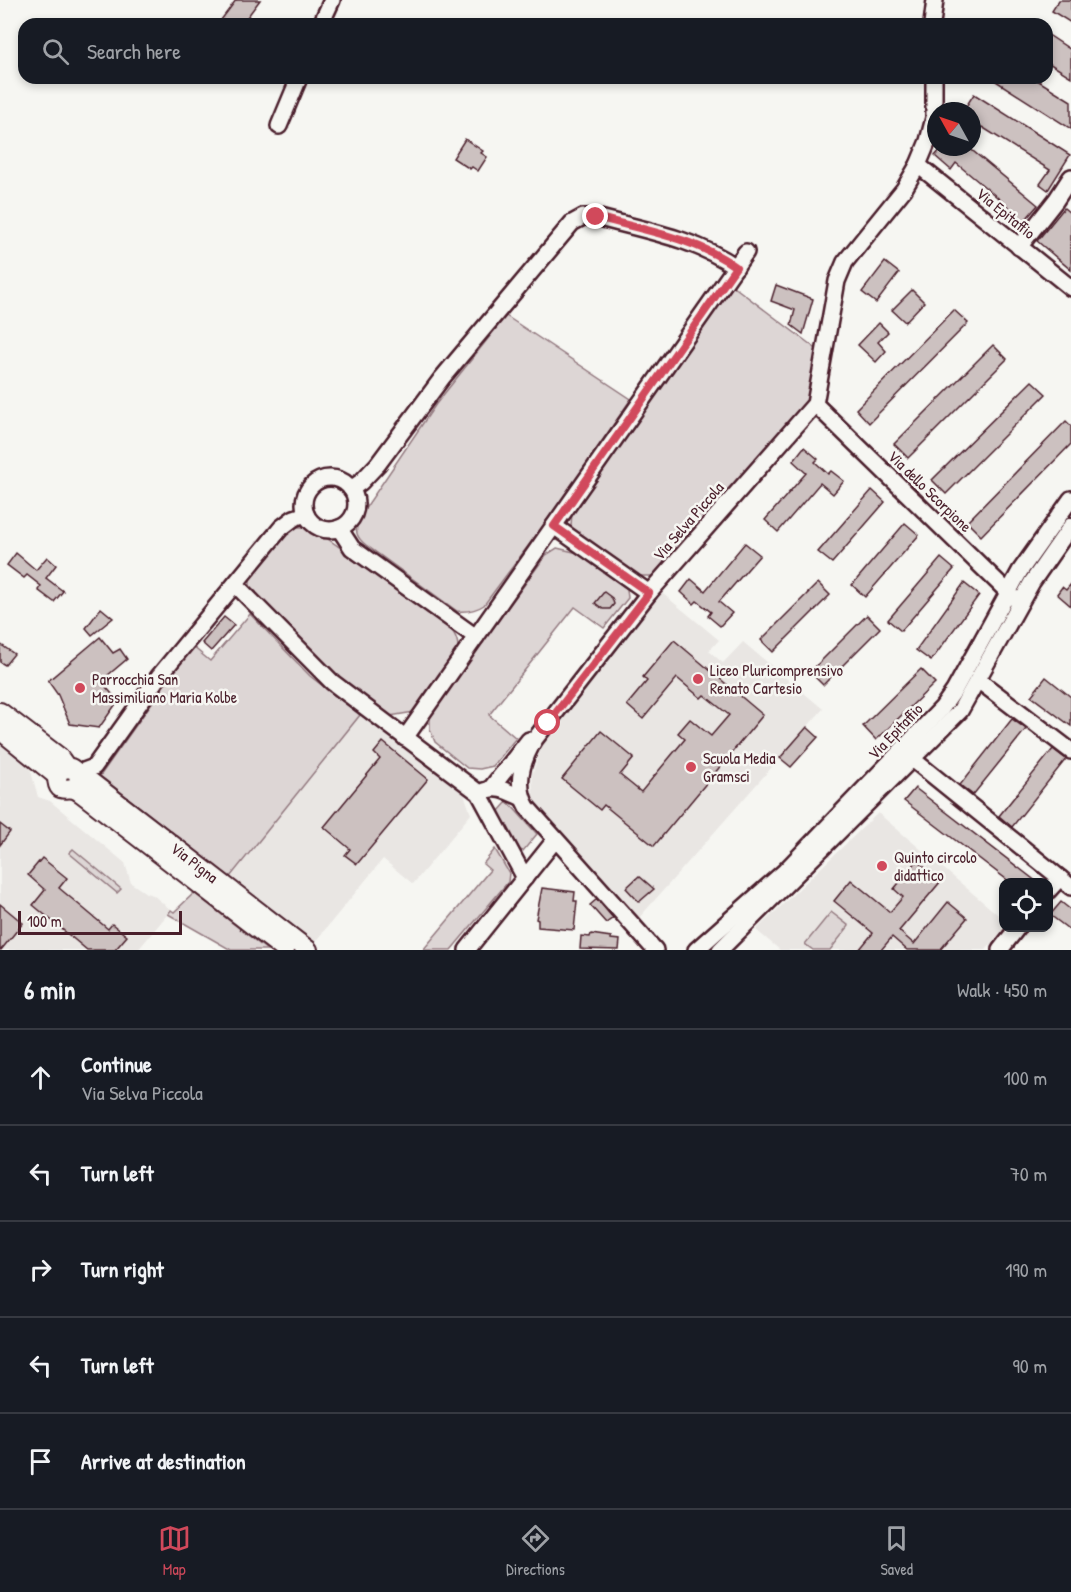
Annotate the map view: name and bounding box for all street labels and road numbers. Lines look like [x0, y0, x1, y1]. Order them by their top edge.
street label: Via Epitaffio [972, 182, 1041, 244]
street label: Via dello Scorpione [883, 445, 977, 537]
street label: Via Selva Piccola [648, 477, 728, 565]
street label: Via Epitaffio [863, 698, 928, 764]
street label: Via Pigna [166, 837, 223, 888]

